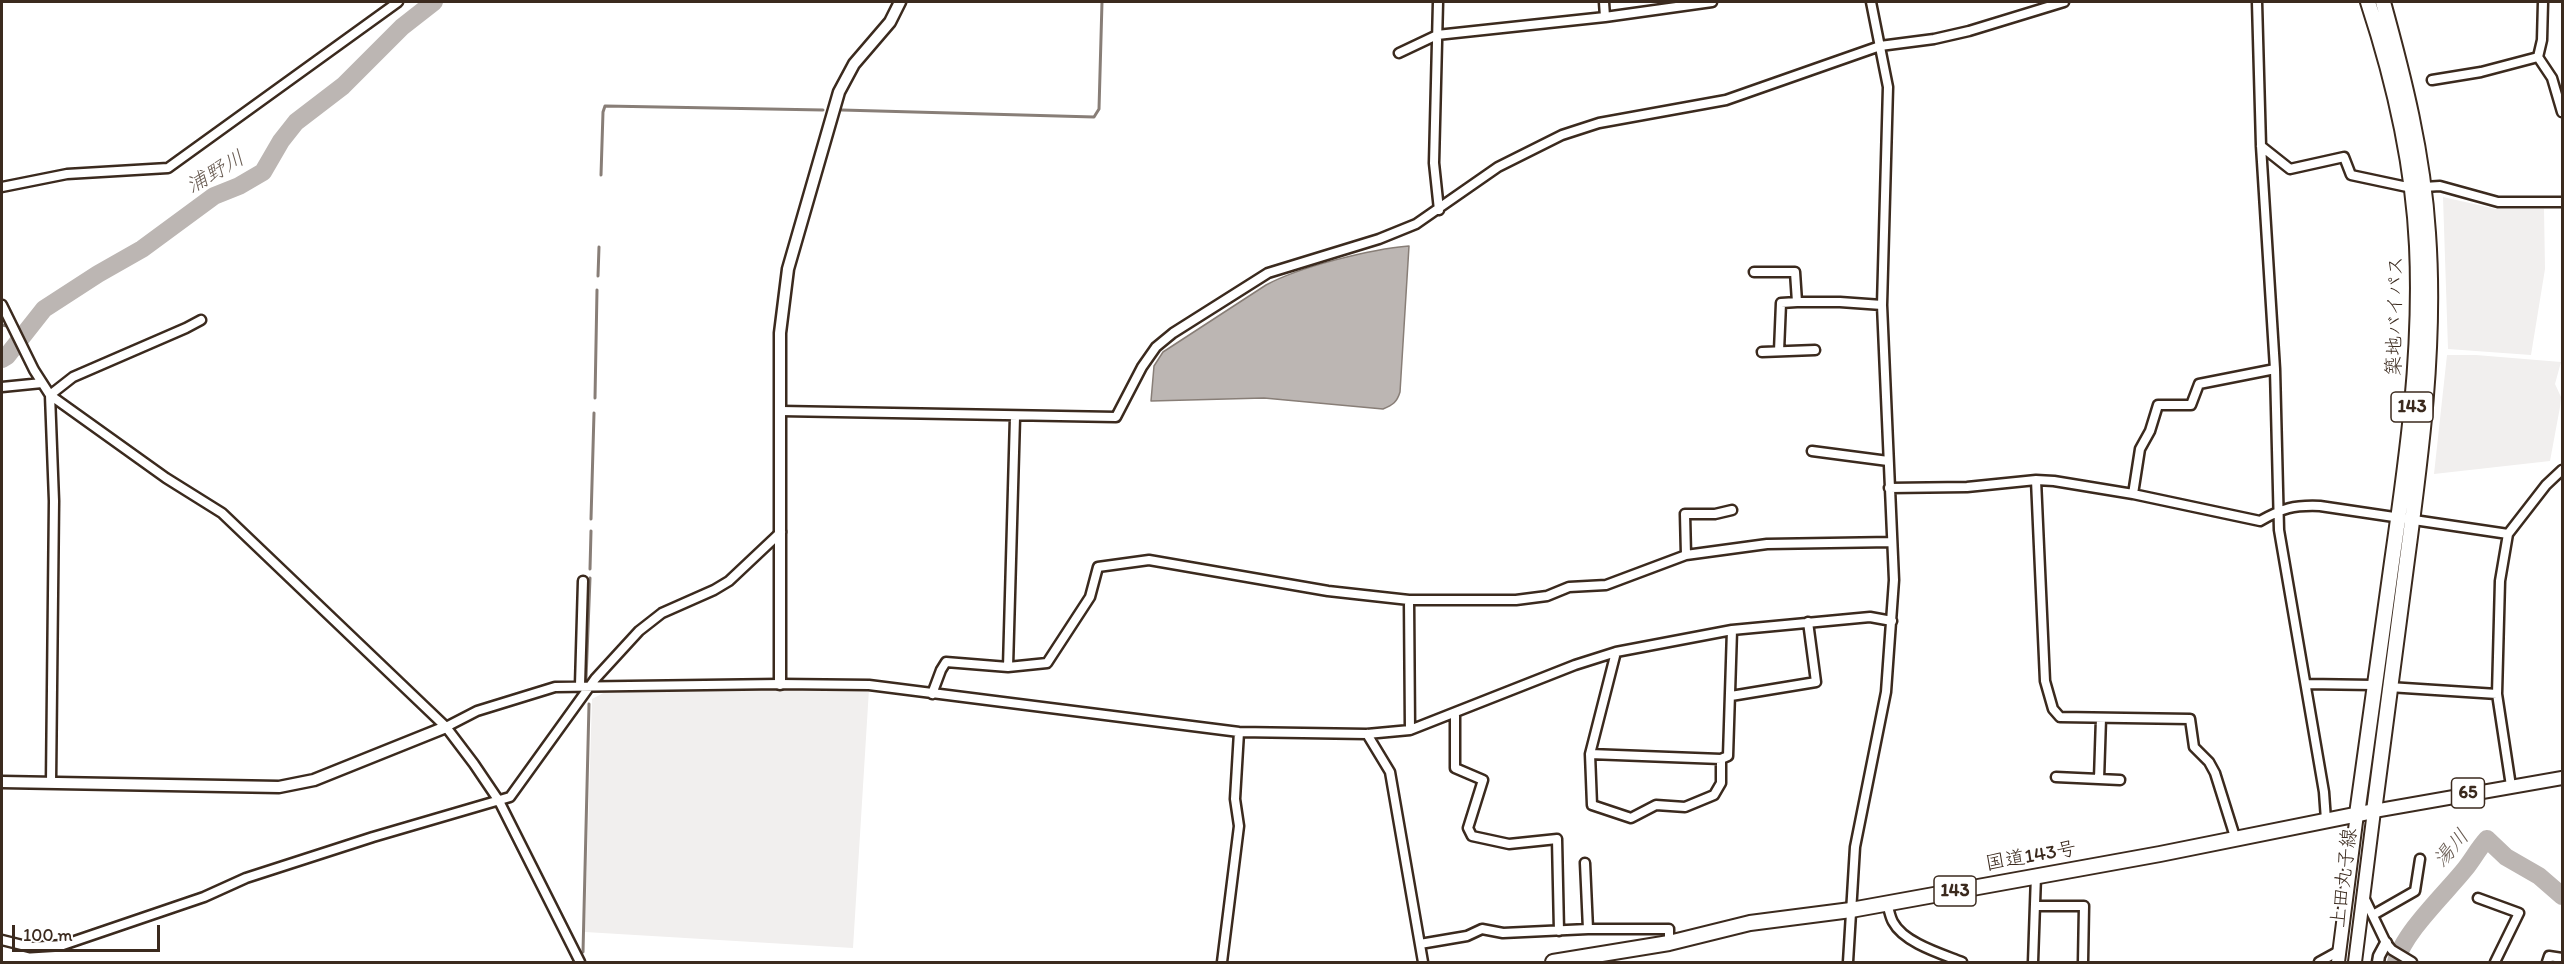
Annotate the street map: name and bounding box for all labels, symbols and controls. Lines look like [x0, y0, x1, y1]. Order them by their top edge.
water label: 浦野川 [182, 146, 250, 200]
street label: 築地バイパス [2383, 256, 2409, 376]
road number: 143 [2391, 392, 2433, 422]
road number: 65 [2452, 778, 2484, 808]
water label: 湯川 [2429, 825, 2475, 873]
street label: 上田丸子線 [2327, 827, 2363, 929]
street label: 国道143号 [1984, 837, 2078, 877]
road number: 143 [1934, 876, 1976, 906]
scale bar [15, 913, 164, 951]
text: 100 m [23, 924, 73, 946]

